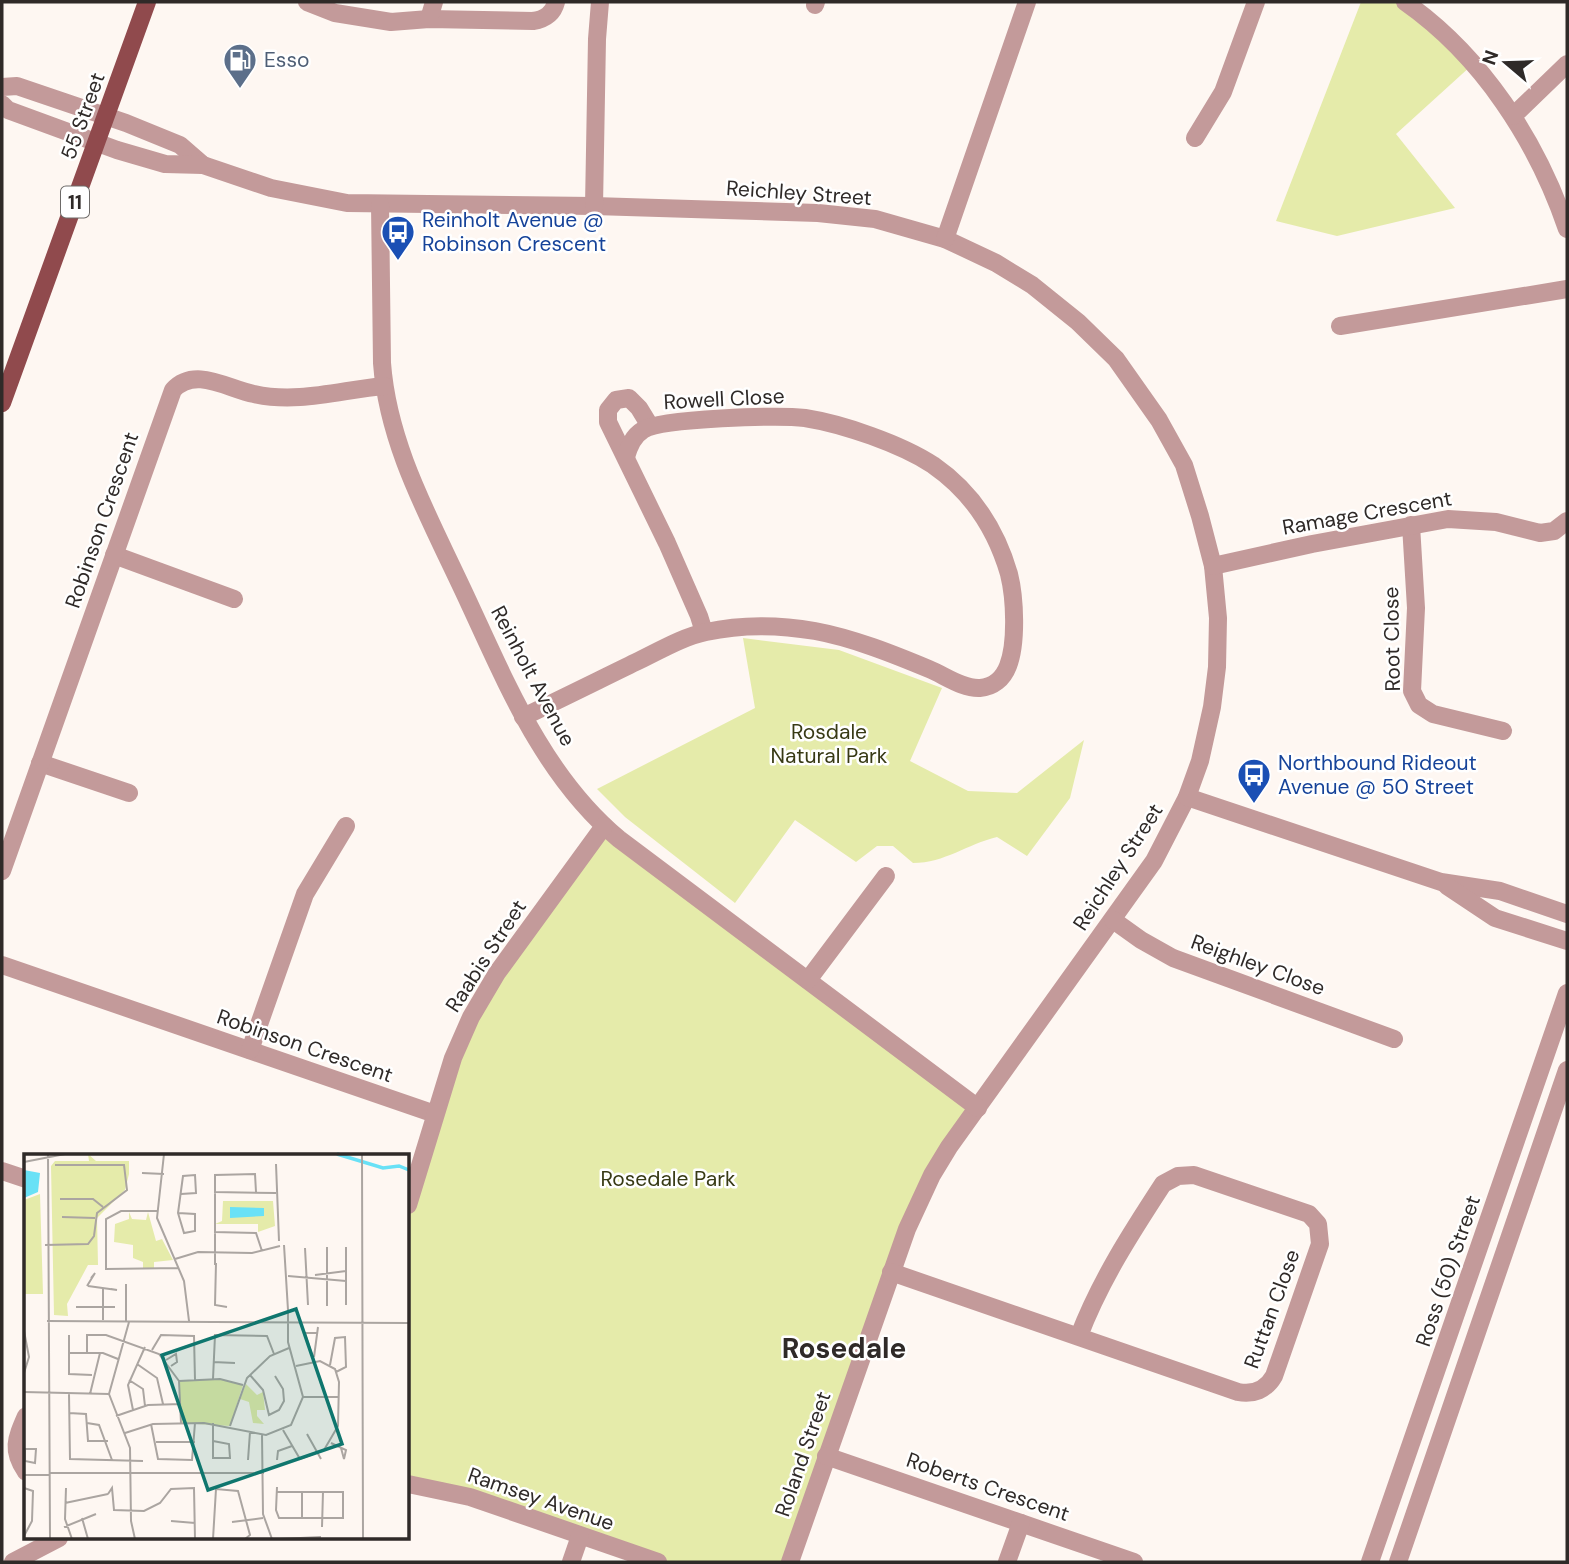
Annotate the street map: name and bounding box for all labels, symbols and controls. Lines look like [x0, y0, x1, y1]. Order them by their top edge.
north arrow [1471, 28, 1541, 98]
fuel station icon: Esso [221, 41, 259, 90]
place label: Esso [264, 46, 309, 74]
text: N [1476, 47, 1504, 68]
street label: 55 Street [54, 69, 112, 163]
street label: Reichley Street [725, 174, 873, 212]
road number: 11 [61, 186, 89, 218]
place label: Reinholt Avenue @ Robinson Crescent [422, 206, 606, 258]
bus stop icon: Reinholt Avenue @ Robinson Crescent [379, 213, 417, 262]
street label: Rowell Close [663, 382, 785, 416]
street label: Robinson Crescent [59, 428, 145, 612]
street label: Ramage Crescent [1280, 484, 1454, 542]
street label: Root Close [1377, 586, 1407, 692]
street label: Reinholt Avenue [484, 601, 582, 751]
park label: Rosdale Natural Park [771, 718, 888, 770]
place label: Northbound Rideout Avenue @ 50 Street [1278, 749, 1477, 801]
bus stop icon: Northbound Rideout Avenue @ 50 Street [1235, 756, 1273, 805]
street label: Reichley Street [1067, 798, 1169, 936]
street label: Raabis Street [439, 894, 533, 1018]
street label: Reighley Close [1187, 928, 1329, 1002]
street label: Robinson Crescent [213, 1003, 397, 1089]
inset map [24, 1154, 410, 1540]
park label: Rosedale Park [600, 1165, 736, 1193]
street label: Ross (50) Street [1409, 1192, 1487, 1350]
street label: Ruttan Close [1238, 1246, 1307, 1372]
district label: Rosedale [782, 1330, 906, 1367]
street label: Roland Street [768, 1388, 838, 1520]
street label: Roberts Crescent [903, 1446, 1073, 1528]
street label: Ramsey Avenue [464, 1461, 618, 1537]

